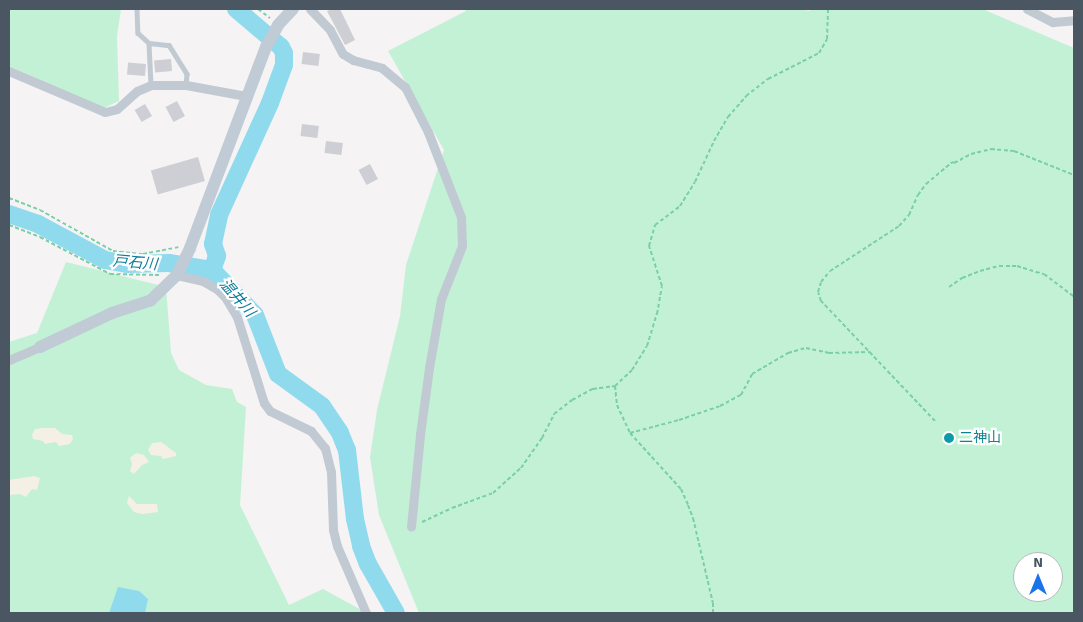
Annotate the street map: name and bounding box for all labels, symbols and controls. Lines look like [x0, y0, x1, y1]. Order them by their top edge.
water label: 戸石川 [112, 252, 158, 274]
water label: 温井川 [215, 275, 259, 321]
place label: 二神山 [959, 430, 1001, 446]
marker: 二神山 [943, 432, 955, 444]
north arrow [1013, 552, 1063, 602]
text: N [1033, 554, 1043, 571]

